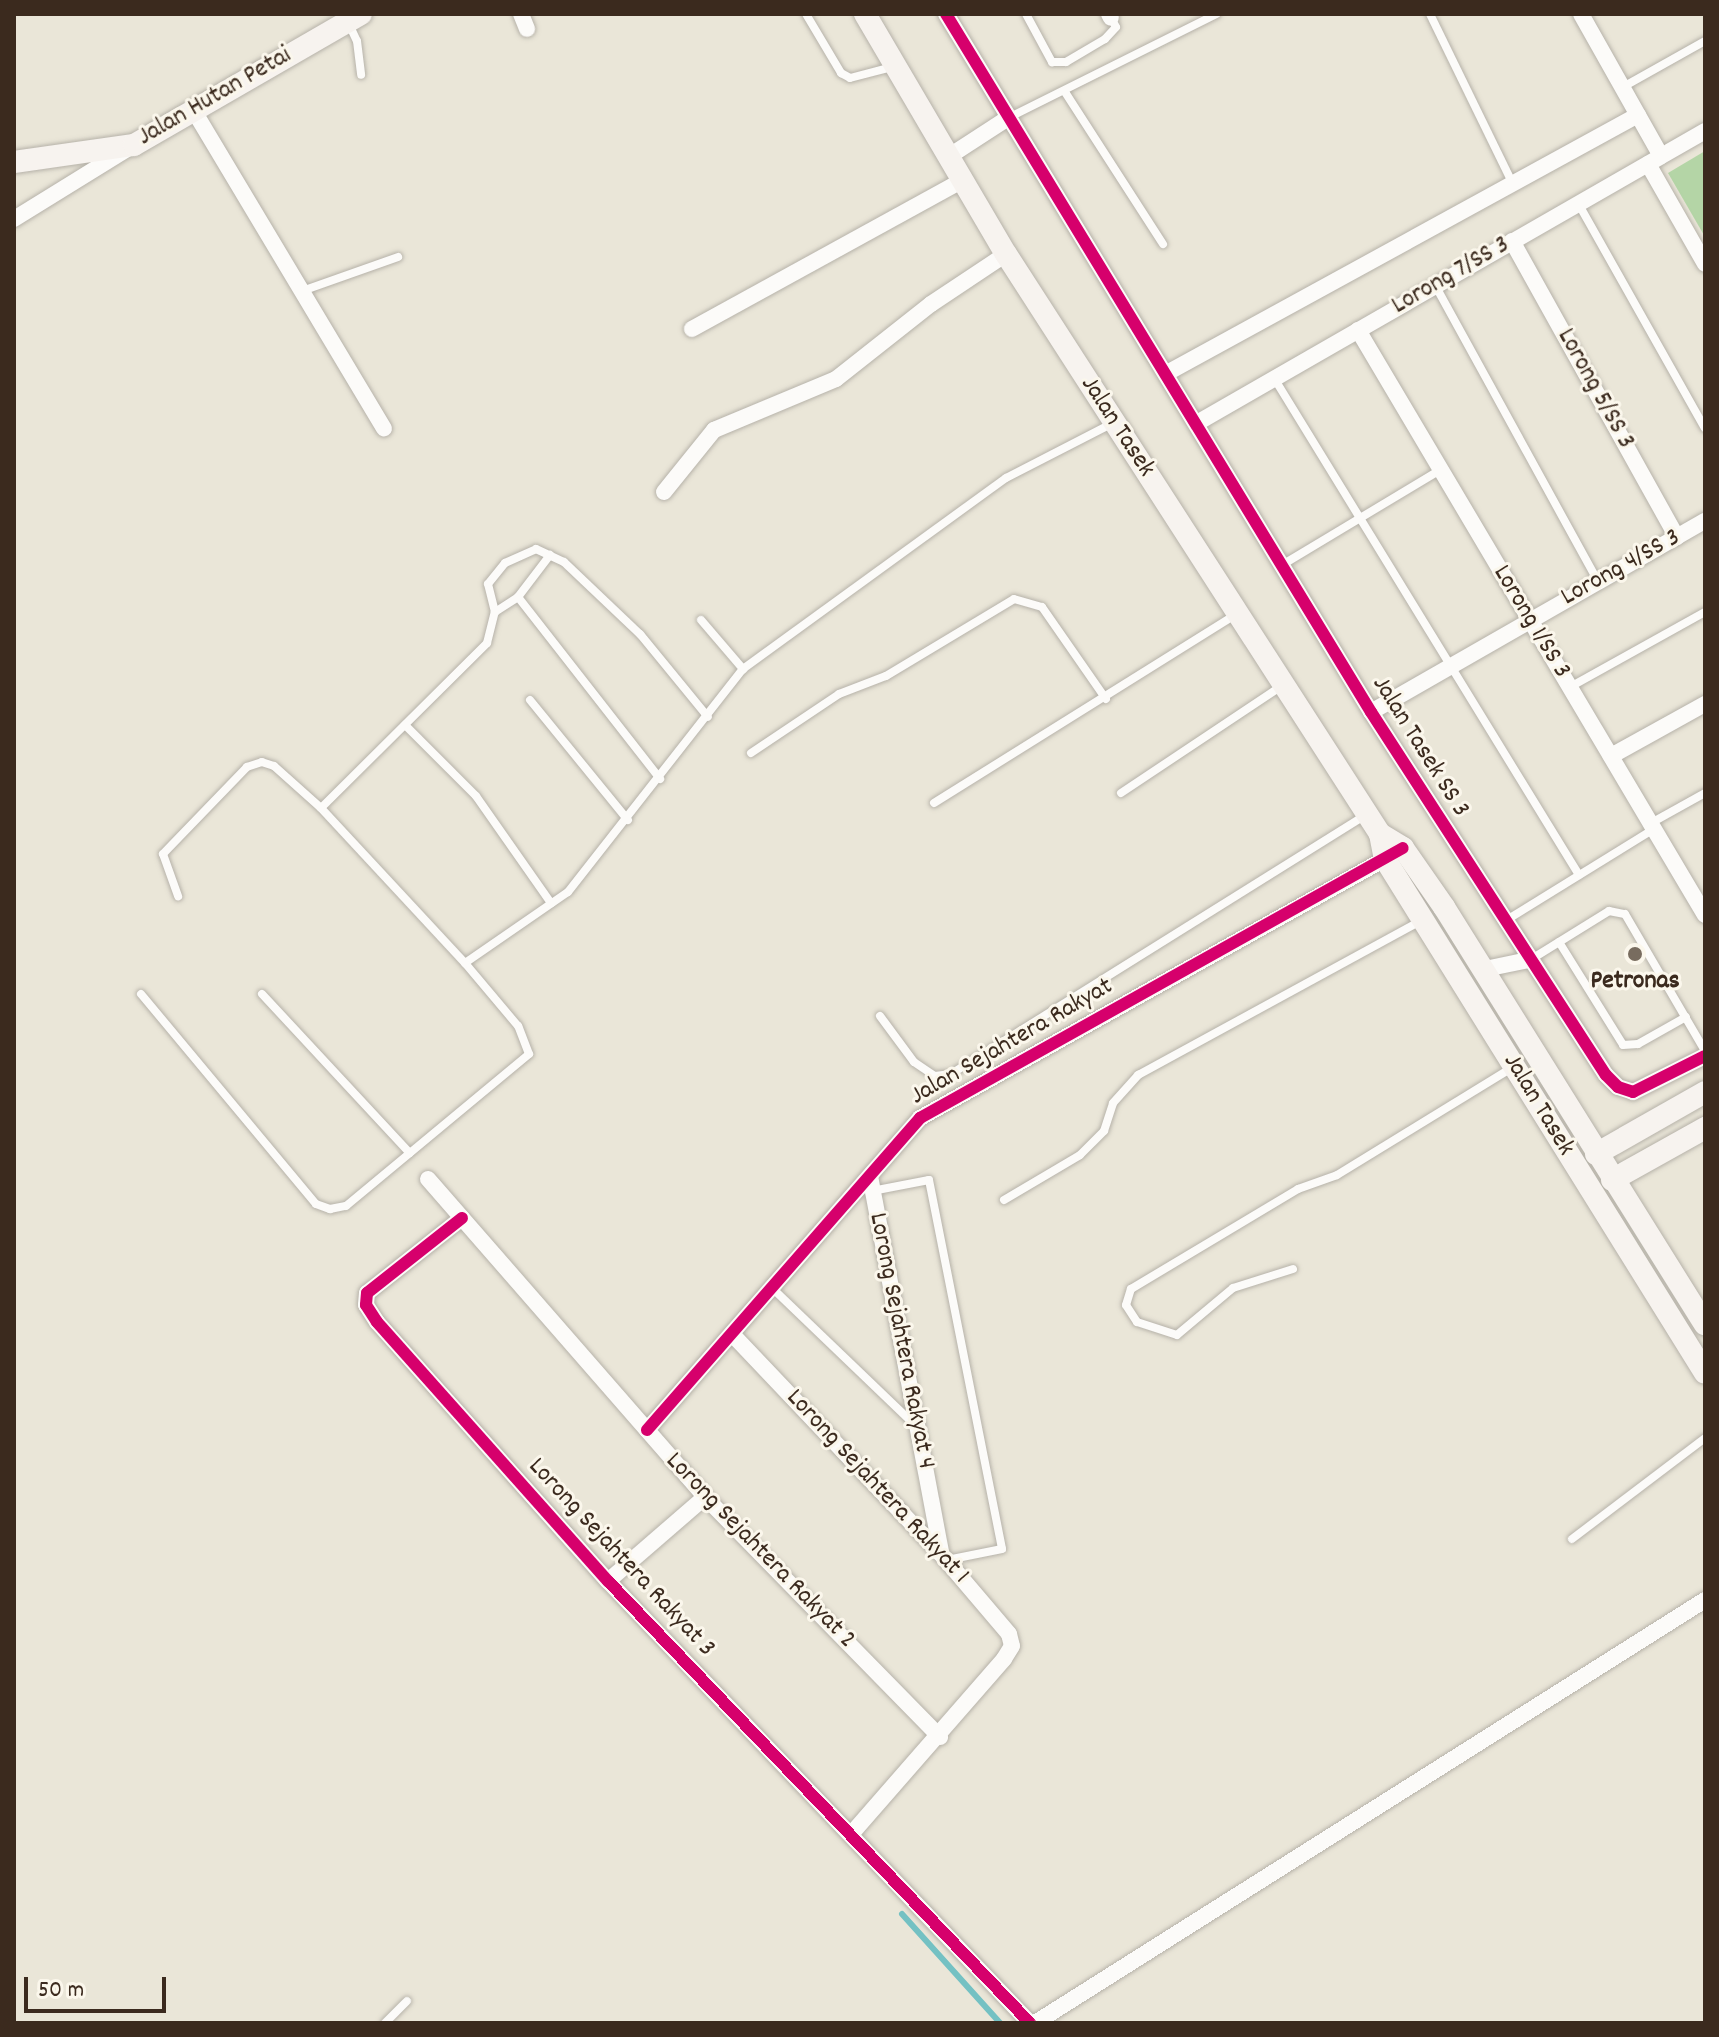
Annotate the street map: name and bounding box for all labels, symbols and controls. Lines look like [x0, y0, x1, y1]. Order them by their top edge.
street label: Jalan Hutan Petai [133, 40, 297, 154]
street label: Lorong 7/SS 3 [1387, 230, 1515, 322]
street label: Lorong 5/SS 3 [1549, 323, 1641, 455]
street label: Jalan Tasek [1073, 371, 1161, 483]
street label: Lorong 4/SS 3 [1556, 523, 1686, 613]
street label: Lorong 1/SS 3 [1485, 560, 1577, 684]
street label: Jalan Tasek SS 3 [1364, 671, 1476, 823]
marker: Petronas [1626, 945, 1644, 963]
place label: Petronas [1590, 966, 1680, 998]
street label: Jalan Sejahtera Rakyat [905, 971, 1119, 1113]
street label: Jalan Tasek [1495, 1048, 1581, 1162]
street label: Lorong Sejahtera Rakyat 4 [861, 1210, 941, 1472]
street label: Lorong Sejahtera Rakyat 1 [779, 1383, 975, 1591]
street label: Lorong Sejahtera Rakyat 2 [658, 1446, 862, 1656]
street label: Lorong Sejahtera Rakyat 3 [521, 1452, 721, 1664]
scale bar [28, 1961, 170, 2011]
text: 50 m [38, 1974, 84, 2008]

